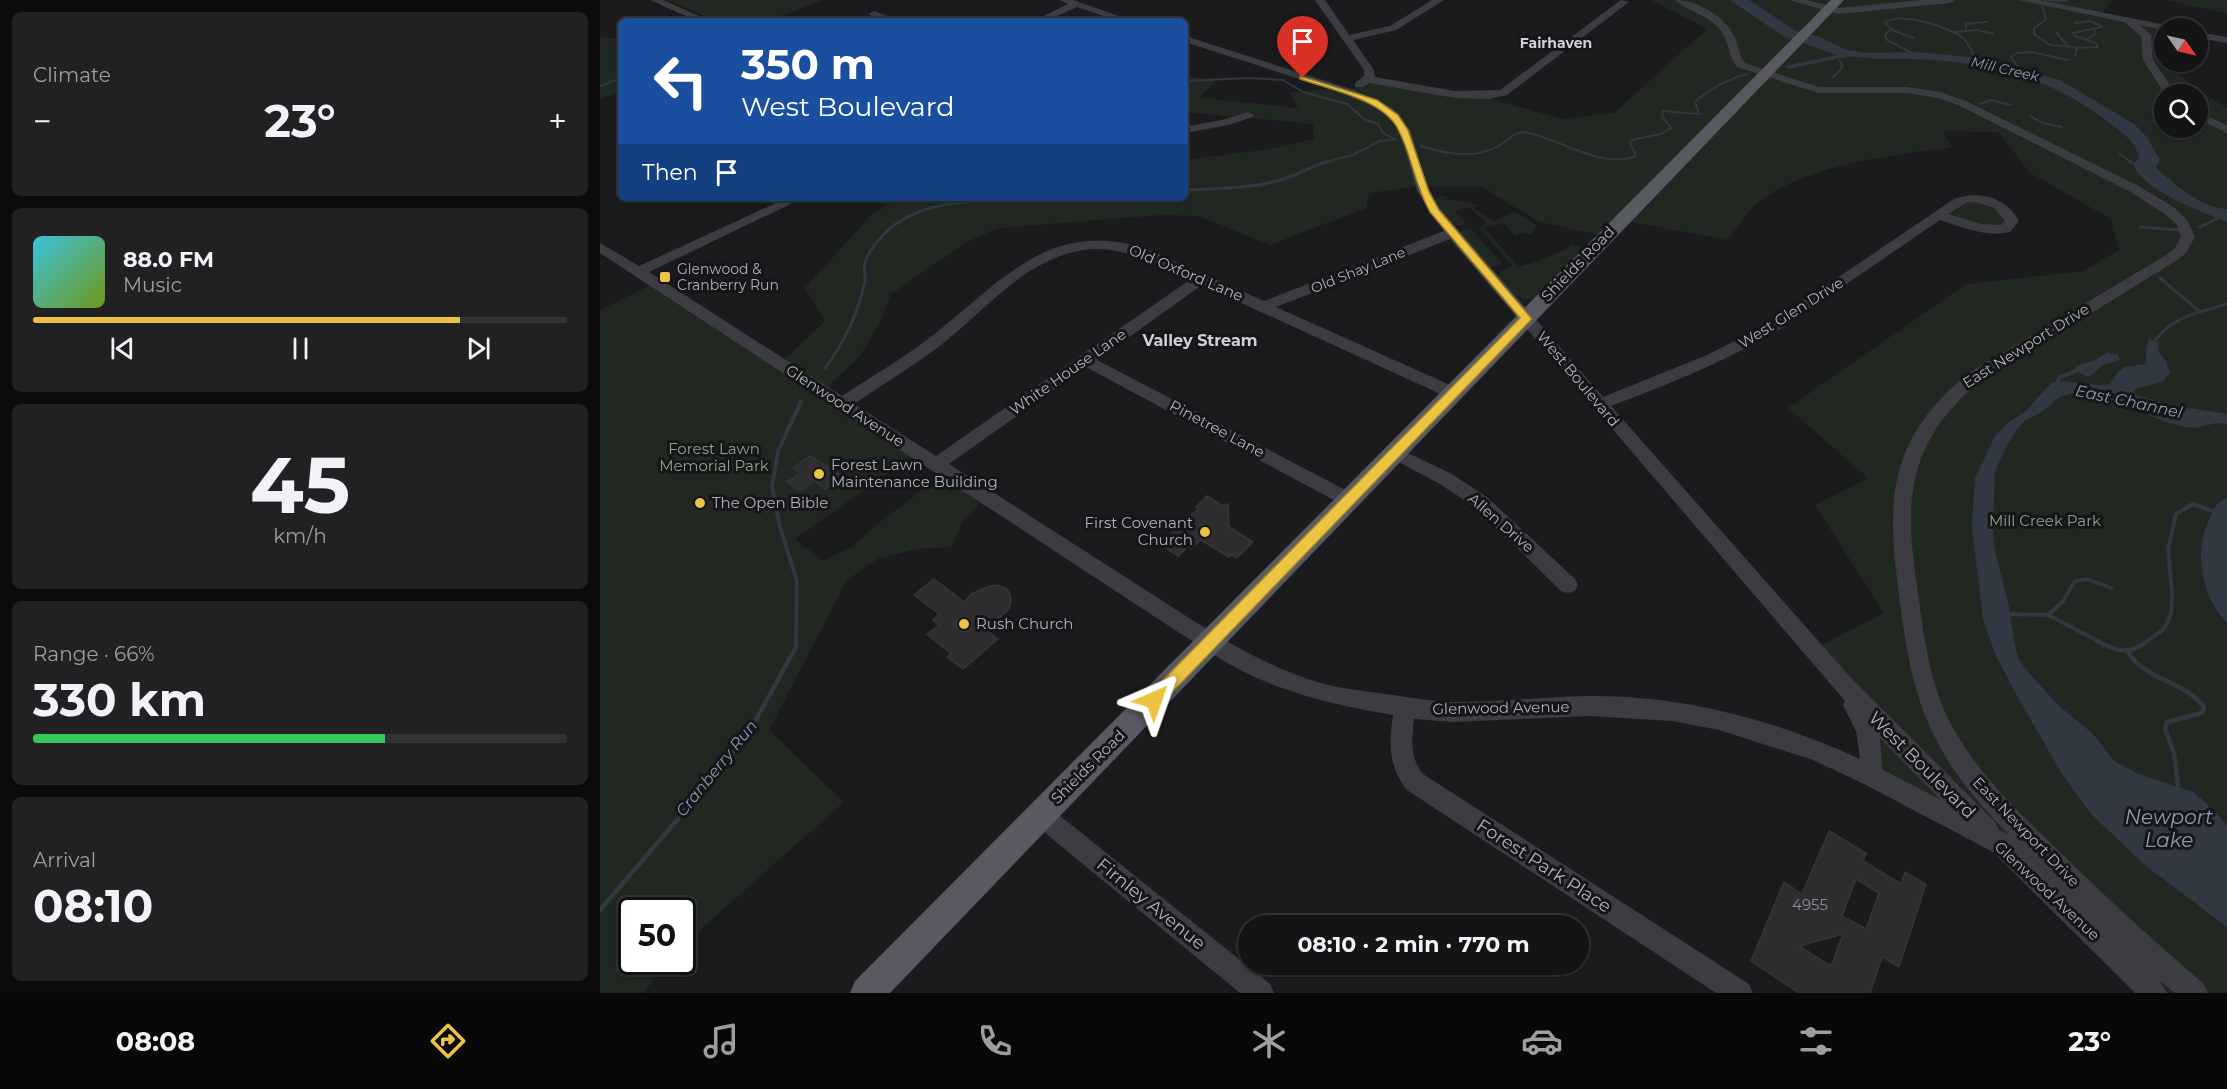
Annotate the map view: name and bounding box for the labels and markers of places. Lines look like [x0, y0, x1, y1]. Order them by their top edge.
pin [1277, 16, 1328, 78]
place label: Glenwood & Cranberry Run [677, 260, 779, 294]
marker: Glenwood & Cranberry Run [658, 270, 672, 284]
place label: Forest Lawn Maintenance Building [831, 455, 998, 491]
marker: Forest Lawn Maintenance Building [812, 467, 826, 481]
place label: The Open Bible [712, 493, 828, 512]
marker: The Open Bible [693, 496, 707, 510]
place label: First Covenant Church [1084, 513, 1193, 549]
marker: First Covenant Church [1198, 525, 1212, 539]
place label: Rush Church [976, 614, 1073, 633]
marker: Rush Church [957, 617, 971, 631]

